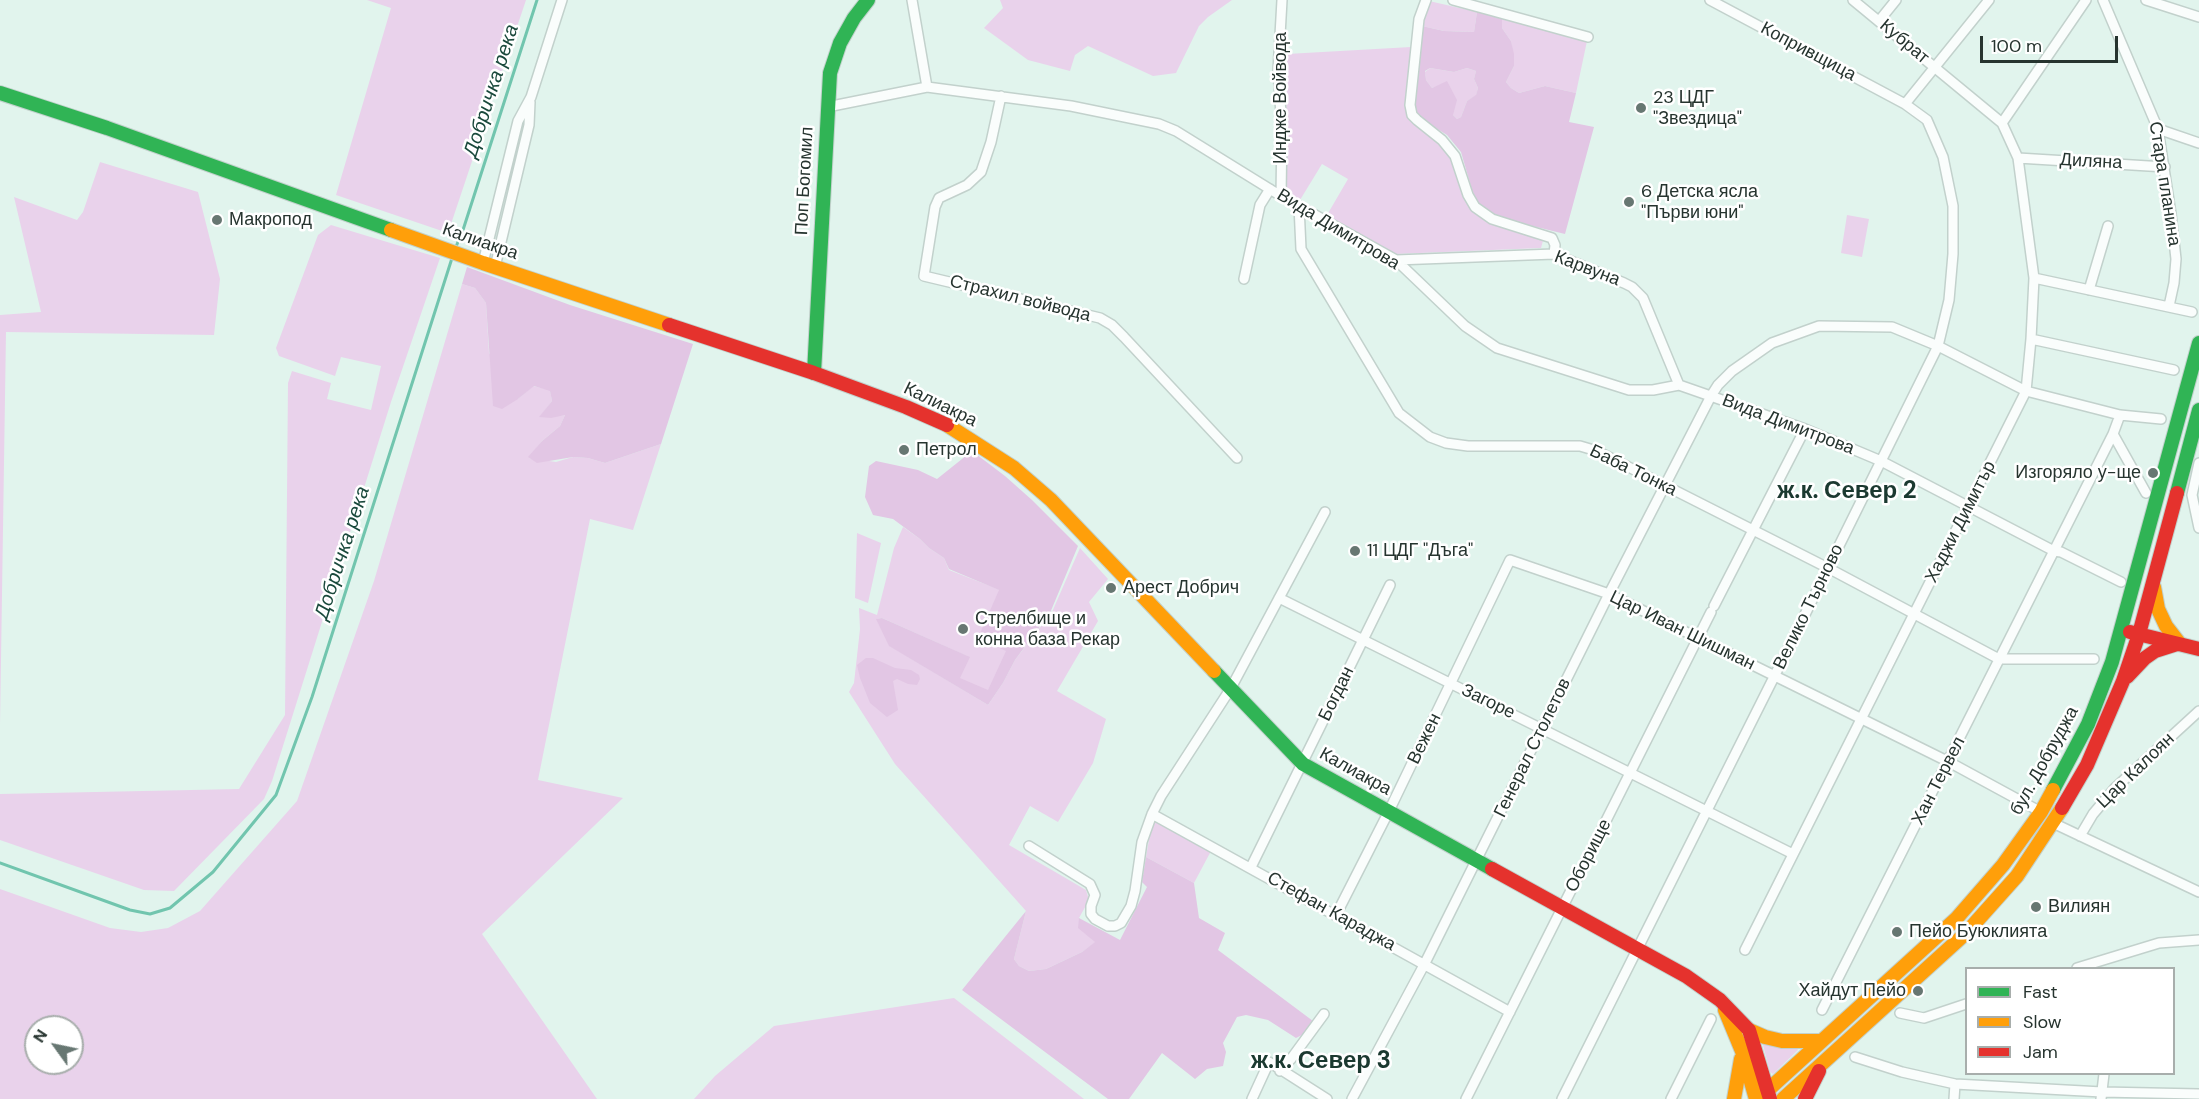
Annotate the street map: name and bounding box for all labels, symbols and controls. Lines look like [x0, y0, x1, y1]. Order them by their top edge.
street label: Кубрат [1875, 15, 1933, 69]
street label: Копривщица [1757, 18, 1859, 86]
water label: Добричка река [459, 22, 525, 160]
scale bar [1983, 24, 2121, 62]
street label: Индже Войвода [1270, 32, 1292, 164]
text: 100 m [1991, 34, 2042, 58]
place label: 23 ЦДГ "Звездица" [1653, 87, 1742, 130]
marker: 23 ЦДГ "Звездица" [1634, 101, 1648, 115]
street label: Стара планина [2143, 120, 2185, 248]
street label: Поп Богомил [791, 126, 819, 236]
street label: Диляна [2059, 150, 2123, 174]
place label: 6 Детска ясла "Първи юни" [1641, 181, 1758, 224]
street label: Вида Димитрова [1273, 185, 1403, 275]
marker: 6 Детска ясла "Първи юни" [1622, 195, 1636, 209]
place label: Макропод [229, 209, 312, 231]
marker: Макропод [210, 213, 224, 227]
street label: Калиакра [439, 219, 521, 265]
street label: Карвуна [1551, 247, 1623, 291]
street label: Страхил войвода [947, 271, 1093, 327]
street label: Калиакра [900, 378, 980, 432]
street label: Вида Димитрова [1719, 390, 1857, 460]
place label: Петрол [916, 439, 977, 461]
street label: Баба Тонка [1586, 441, 1680, 501]
marker: Петрол [897, 443, 911, 457]
street label: Хаджи Димитър [1921, 458, 2001, 586]
place label: Изгоряло у-ще [2015, 462, 2141, 484]
marker: Изгоряло у-ще [2146, 466, 2160, 480]
district label: ж.к. Север 2 [1777, 478, 1917, 506]
water label: Добричка река [310, 484, 376, 622]
place label: 11 ЦДГ "Дъга" [1367, 540, 1473, 562]
street label: Велико Търново [1769, 541, 1849, 673]
marker: 11 ЦДГ "Дъга" [1348, 544, 1362, 558]
place label: Арест Добрич [1123, 577, 1239, 599]
marker: Арест Добрич [1104, 581, 1118, 595]
street label: Цар Иван Шишман [1606, 586, 1758, 676]
place label: Стрелбище и конна база Рекар [975, 608, 1120, 650]
marker: Стрелбище и конна база Рекар [956, 622, 970, 636]
street label: Богдан [1315, 663, 1359, 725]
street label: Генерал Столетов [1490, 675, 1576, 821]
street label: Загоре [1458, 680, 1518, 724]
street label: бул. Добруджа [2006, 703, 2084, 819]
street label: Вежен [1403, 710, 1447, 768]
street label: Цар Калоян [2093, 729, 2179, 813]
street label: Хан Тервел [1908, 733, 1970, 829]
street label: Калиакра [1315, 743, 1395, 801]
street label: Оборище [1561, 816, 1617, 896]
street label: Стефан Караджа [1263, 868, 1399, 956]
place label: Вилиян [2048, 896, 2110, 918]
marker: Вилиян [2029, 900, 2043, 914]
place label: Пейо Буюклията [1909, 921, 2047, 943]
marker: Пейо Буюклията [1890, 925, 1904, 939]
legend [1965, 967, 2175, 1075]
place label: Хайдут Пейо [1798, 980, 1906, 1002]
text: Fast [2023, 980, 2058, 1004]
marker: Хайдут Пейо [1911, 984, 1925, 998]
text: Slow [2023, 1010, 2062, 1034]
north arrow [24, 1015, 84, 1075]
text: N [28, 1025, 52, 1047]
text: Jam [2023, 1040, 2058, 1064]
district label: ж.к. Север 3 [1251, 1048, 1391, 1076]

